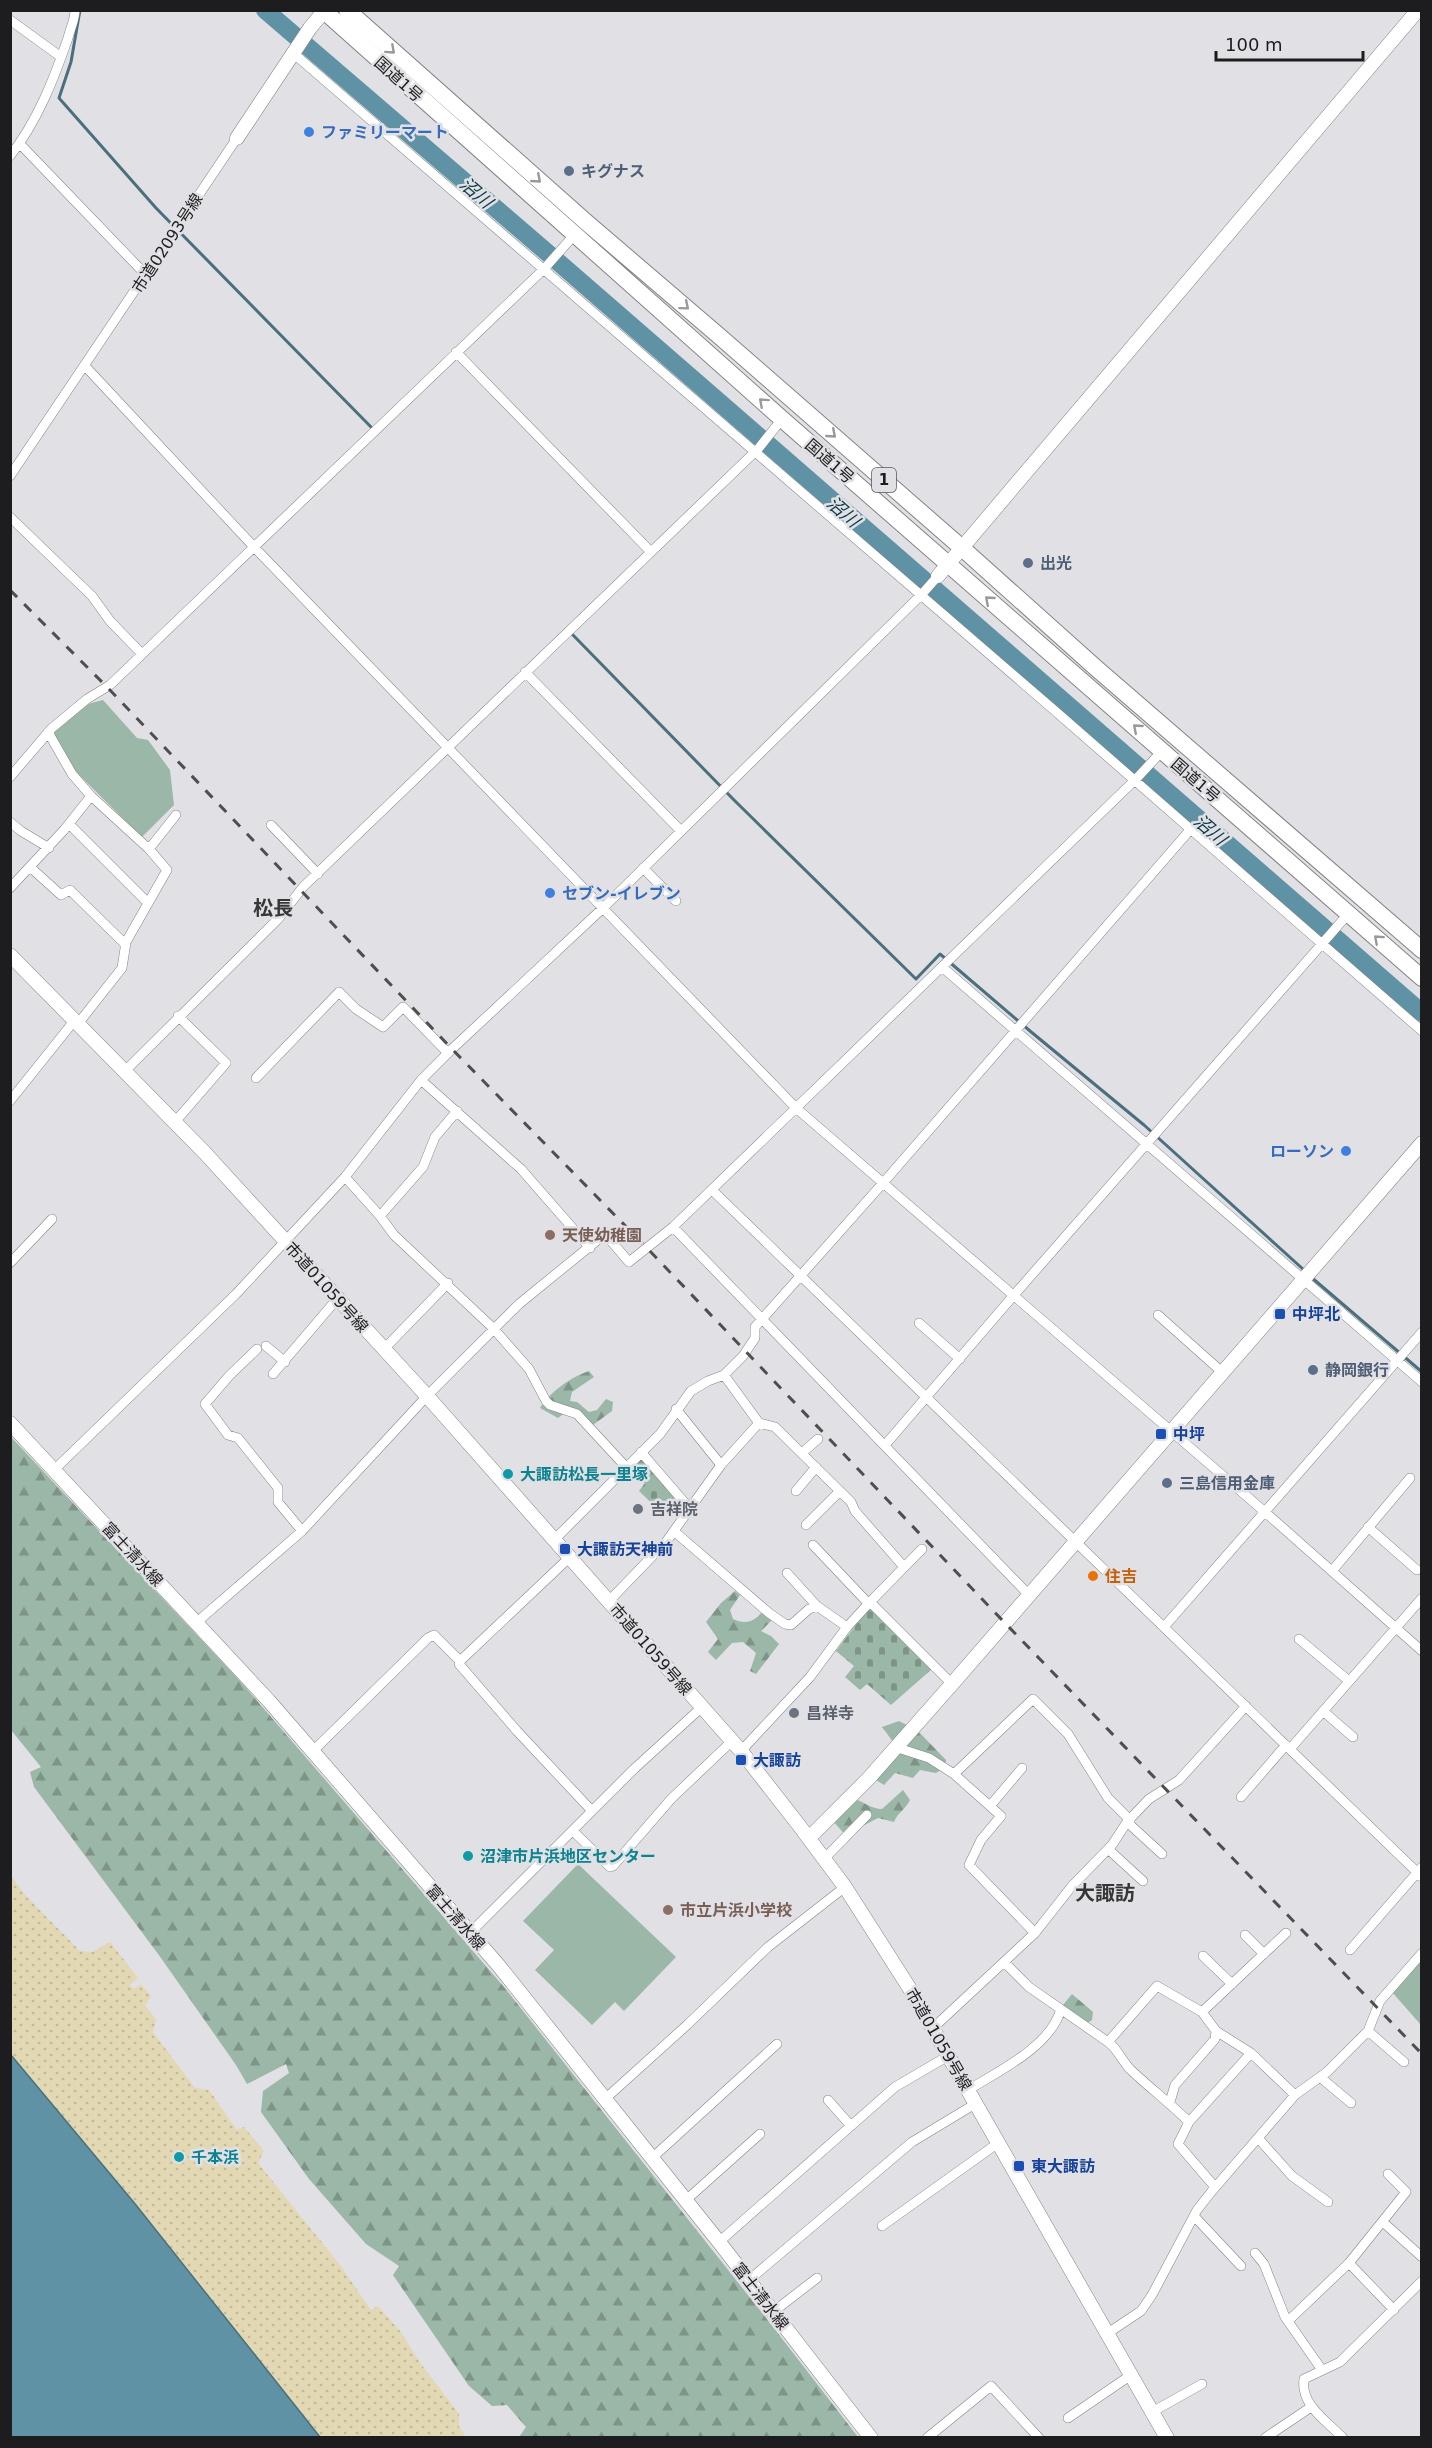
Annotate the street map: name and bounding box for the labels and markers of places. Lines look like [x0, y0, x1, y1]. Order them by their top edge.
place label: ファミリーマート [321, 123, 449, 142]
marker: ファミリーマート [302, 125, 316, 139]
place label: キグナス [581, 162, 645, 181]
marker: キグナス [562, 164, 576, 178]
place label: 出光 [1040, 554, 1072, 573]
marker: 出光 [1021, 556, 1035, 570]
place label: セブン-イレブン [562, 884, 681, 903]
marker: セブン-イレブン [543, 886, 557, 900]
place label: ローソン [1270, 1142, 1334, 1161]
marker: ローソン [1339, 1144, 1353, 1158]
place label: 天使幼稚園 [562, 1226, 642, 1245]
marker: 天使幼稚園 [543, 1228, 557, 1242]
place label: 中坪北 [1292, 1305, 1340, 1324]
marker: 中坪北 [1273, 1307, 1287, 1321]
place label: 静岡銀行 [1325, 1361, 1389, 1380]
marker: 静岡銀行 [1306, 1363, 1320, 1377]
place label: 中坪 [1173, 1425, 1205, 1444]
marker: 中坪 [1154, 1427, 1168, 1441]
place label: 大諏訪松長一里塚 [520, 1465, 648, 1484]
marker: 大諏訪松長一里塚 [501, 1467, 515, 1481]
place label: 三島信用金庫 [1179, 1474, 1275, 1493]
marker: 三島信用金庫 [1160, 1476, 1174, 1490]
place label: 吉祥院 [650, 1500, 698, 1519]
marker: 吉祥院 [631, 1502, 645, 1516]
place label: 大諏訪天神前 [577, 1540, 673, 1559]
marker: 大諏訪天神前 [558, 1542, 572, 1556]
place label: 住吉 [1104, 1567, 1137, 1586]
marker: 住吉 [1086, 1569, 1100, 1583]
place label: 昌祥寺 [806, 1704, 854, 1723]
marker: 昌祥寺 [787, 1706, 801, 1720]
place label: 大諏訪 [753, 1751, 801, 1770]
marker: 大諏訪 [734, 1753, 748, 1767]
place label: 沼津市片浜地区センター [480, 1847, 656, 1866]
marker: 沼津市片浜地区センター [461, 1849, 475, 1863]
place label: 市立片浜小学校 [680, 1901, 792, 1920]
marker: 市立片浜小学校 [661, 1903, 675, 1917]
place label: 千本浜 [191, 2148, 239, 2167]
marker: 千本浜 [172, 2150, 186, 2164]
place label: 東大諏訪 [1031, 2157, 1095, 2176]
marker: 東大諏訪 [1012, 2159, 1026, 2173]

